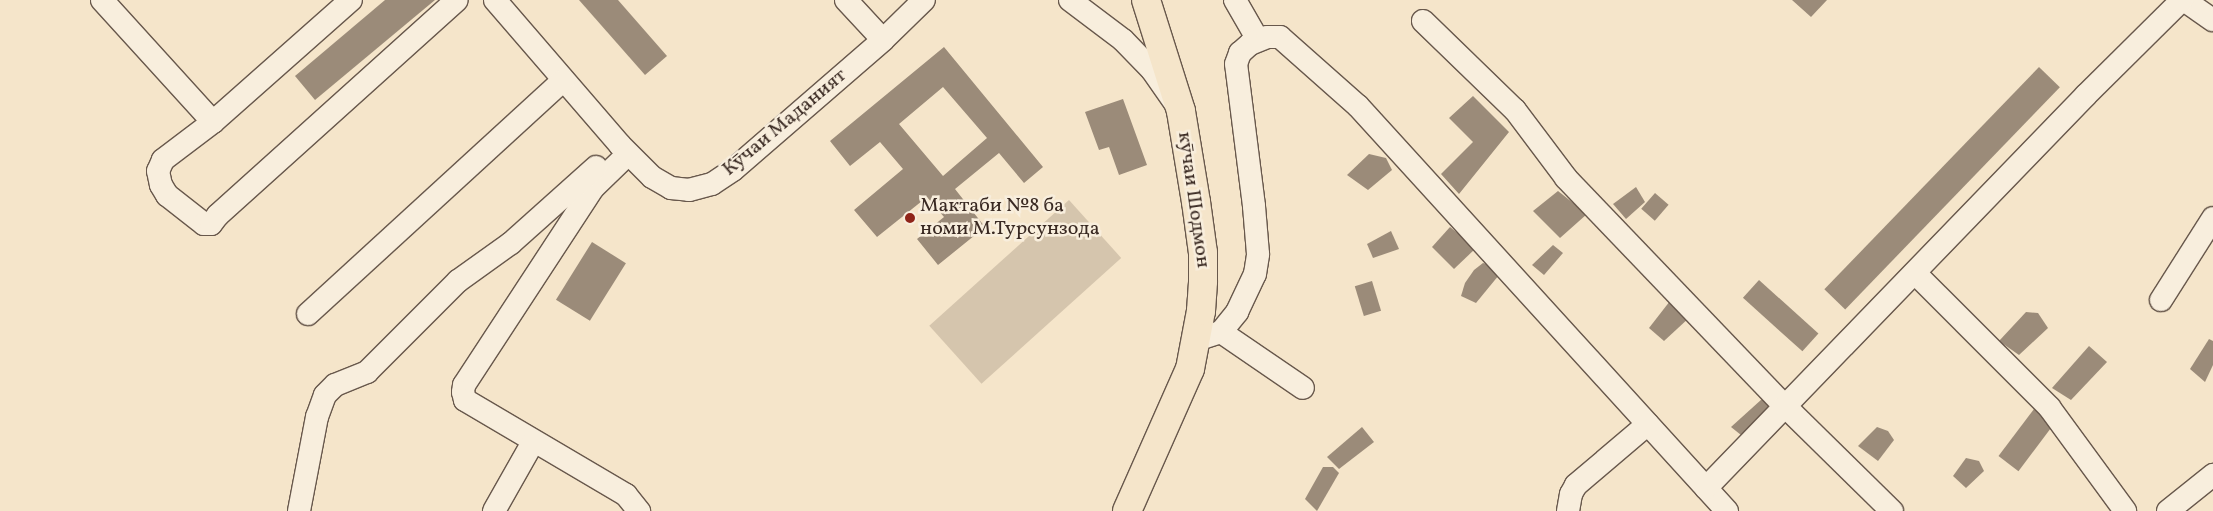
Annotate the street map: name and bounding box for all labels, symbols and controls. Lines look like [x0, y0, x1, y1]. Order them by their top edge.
street label: Кӯчаи Маданият [718, 64, 852, 182]
street label: кӯчаи Шодмон [1172, 130, 1214, 270]
place label: Мактаби №8 ба номи М.Турсунзода [920, 195, 1100, 242]
marker: Мактаби №8 ба номи М.Турсунзода [904, 212, 916, 224]

